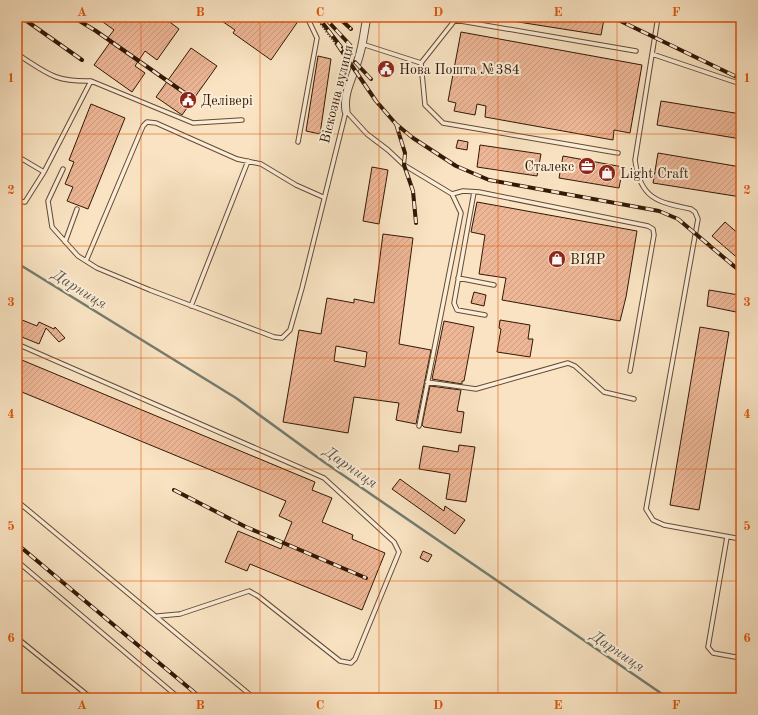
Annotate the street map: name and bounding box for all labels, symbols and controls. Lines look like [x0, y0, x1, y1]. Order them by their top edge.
text: A [77, 6, 87, 19]
text: B [195, 6, 205, 19]
text: C [316, 6, 324, 19]
text: D [433, 6, 443, 19]
text: E [554, 6, 563, 19]
text: F [672, 6, 681, 19]
street label: Віскозна вулиця [318, 44, 356, 145]
public building icon: Нова Пошта №384 [376, 59, 396, 79]
place label: Нова Пошта №384 [399, 63, 520, 77]
text: 1 [7, 72, 15, 85]
text: 1 [743, 72, 751, 85]
public building icon: Делівері [178, 90, 198, 110]
place label: Делівері [201, 94, 253, 108]
office icon: Сталекс [577, 156, 597, 176]
place label: Сталекс [524, 160, 574, 174]
shop icon: Light Craft [597, 163, 617, 183]
place label: Light Craft [620, 167, 689, 181]
text: 2 [7, 184, 15, 197]
text: 2 [743, 184, 751, 197]
shop icon: ВІЯР [547, 249, 567, 269]
place label: ВІЯР [570, 253, 605, 267]
water label: Дарниця [48, 267, 109, 313]
text: 3 [7, 296, 15, 309]
text: 3 [743, 296, 751, 309]
text: 4 [7, 408, 15, 421]
text: 4 [743, 408, 751, 421]
water label: Дарниця [319, 443, 379, 492]
text: 5 [7, 520, 15, 533]
text: 5 [743, 520, 751, 533]
water label: Дарниця [586, 628, 647, 676]
text: 6 [7, 632, 15, 645]
text: 6 [743, 632, 751, 645]
text: A [77, 699, 87, 712]
text: B [195, 699, 205, 712]
text: C [316, 699, 324, 712]
text: D [433, 699, 443, 712]
text: E [554, 699, 563, 712]
text: F [672, 699, 681, 712]

